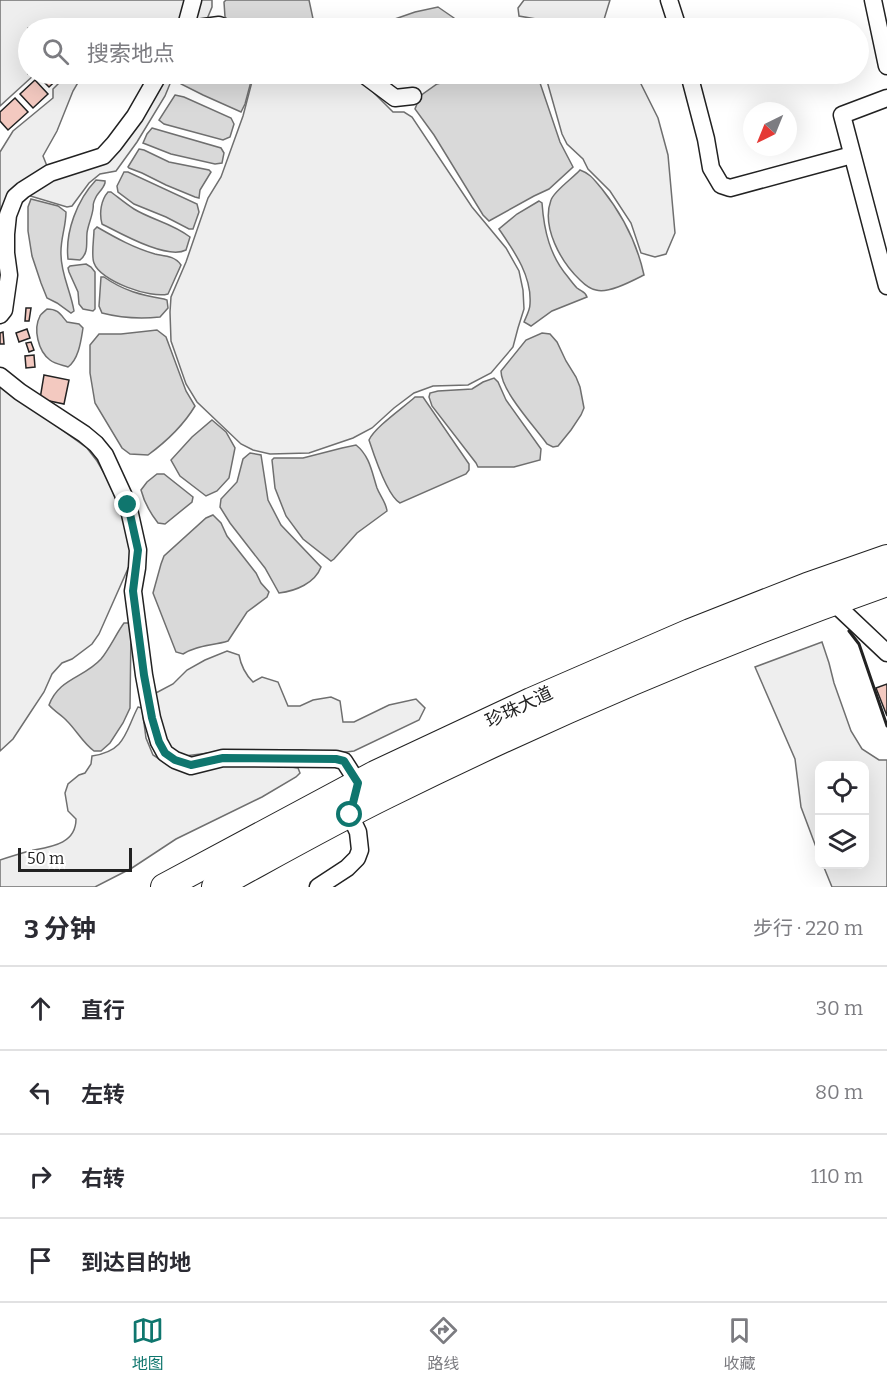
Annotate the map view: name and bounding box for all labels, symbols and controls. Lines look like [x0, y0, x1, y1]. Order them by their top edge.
search box [18, 18, 869, 84]
icon: search [39, 35, 72, 68]
text: 搜索地点 [87, 40, 175, 67]
north arrow [743, 102, 797, 156]
route end [114, 491, 140, 517]
street label: 珍珠大道 [482, 682, 556, 732]
map controls [815, 761, 869, 869]
button: locate [815, 761, 869, 815]
route start [336, 801, 362, 827]
button: layers [815, 815, 869, 869]
scale bar [18, 845, 132, 872]
text: 50 m [27, 849, 64, 868]
text: 3 分钟 [24, 914, 96, 945]
text: 步行 · 220 m [753, 916, 863, 940]
icon: ahead [24, 992, 57, 1025]
text: 30 m [816, 996, 863, 1020]
text: 直行 [81, 997, 125, 1024]
icon: left [24, 1076, 57, 1109]
text: 80 m [815, 1080, 863, 1104]
text: 左转 [81, 1081, 125, 1108]
icon: right [24, 1160, 57, 1193]
text: 110 m [811, 1164, 863, 1188]
text: 右转 [81, 1165, 125, 1192]
icon: arrive [24, 1244, 57, 1277]
text: 到达目的地 [81, 1249, 191, 1276]
tab: 地图 [131, 1314, 164, 1374]
tab: 路线 [427, 1314, 460, 1374]
tab: 收藏 [723, 1314, 756, 1374]

